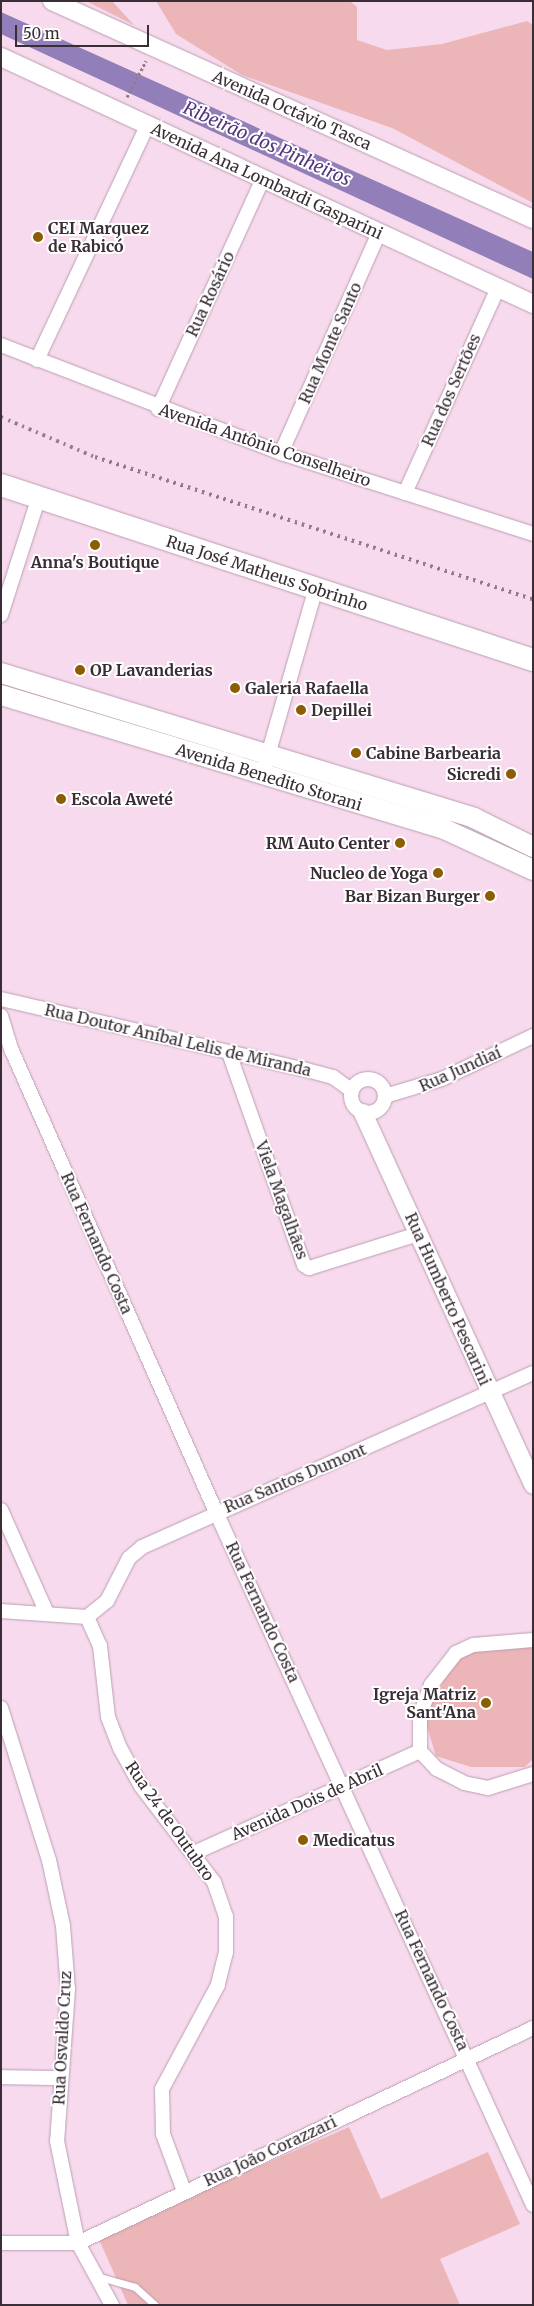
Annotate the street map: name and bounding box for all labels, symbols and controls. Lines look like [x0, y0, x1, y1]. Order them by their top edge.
scale bar [18, 15, 151, 47]
text: 50 m [23, 24, 60, 43]
street label: Avenida Octávio Tasca [210, 66, 374, 154]
water label: Ribeirão dos Pinheiros [180, 97, 354, 191]
street label: Avenida Ana Lombardi Gasparini [148, 119, 386, 243]
place label: CEI Marquez de Rabicó [48, 218, 149, 256]
marker: CEI Marquez de Rabicó [32, 231, 44, 243]
street label: Rua Rosário [182, 248, 238, 340]
street label: Rua Monte Santo [295, 279, 365, 407]
street label: Rua dos Sertões [418, 331, 484, 449]
street label: Avenida Antônio Conselheiro [157, 400, 373, 490]
street label: Rua José Matheus Sobrinho [164, 531, 370, 615]
marker: Anna's Boutique [89, 539, 101, 551]
place label: Anna's Boutique [31, 552, 159, 572]
place label: OP Lavanderias [90, 660, 213, 680]
marker: OP Lavanderias [74, 664, 86, 676]
place label: Galeria Rafaella [245, 678, 369, 698]
marker: Galeria Rafaella [229, 682, 241, 694]
place label: Depillei [311, 700, 372, 720]
marker: Depillei [295, 704, 307, 716]
street label: Avenida Benedito Storani [174, 739, 364, 815]
place label: Cabine Barbearia [366, 743, 501, 763]
marker: Cabine Barbearia [350, 747, 362, 759]
place label: Sicredi [447, 764, 501, 784]
marker: Sicredi [505, 768, 517, 780]
place label: Escola Aweté [71, 789, 173, 809]
marker: Escola Aweté [55, 793, 67, 805]
place label: RM Auto Center [266, 833, 390, 853]
marker: RM Auto Center [394, 837, 406, 849]
place label: Nucleo de Yoga [310, 863, 428, 883]
marker: Nucleo de Yoga [432, 867, 444, 879]
place label: Bar Bizan Burger [345, 886, 480, 906]
marker: Bar Bizan Burger [484, 890, 496, 902]
street label: Rua Doutor Aníbal Lelis de Miranda [43, 1000, 313, 1080]
street label: Rua Jundiaí [416, 1042, 504, 1096]
street label: Viela Magalhães [252, 1138, 312, 1262]
street label: Rua Fernando Costa [57, 1169, 137, 1317]
street label: Rua Humberto Pescarini [401, 1210, 495, 1388]
street label: Rua Santos Dumont [221, 1439, 369, 1517]
street label: Rua Fernando Costa [222, 1539, 304, 1685]
place label: Igreja Matriz Sant'Ana [373, 1684, 476, 1722]
marker: Igreja Matriz Sant'Ana [480, 1697, 492, 1709]
street label: Rua 24 de Outubro [122, 1758, 218, 1884]
street label: Avenida Dois de Abril [228, 1760, 386, 1844]
place label: Medicatus [313, 1830, 395, 1850]
marker: Medicatus [297, 1834, 309, 1846]
street label: Rua Fernando Costa [391, 1907, 473, 2053]
street label: Rua Osvaldo Cruz [49, 1970, 75, 2106]
street label: Rua João Corazzari [201, 2112, 339, 2190]

